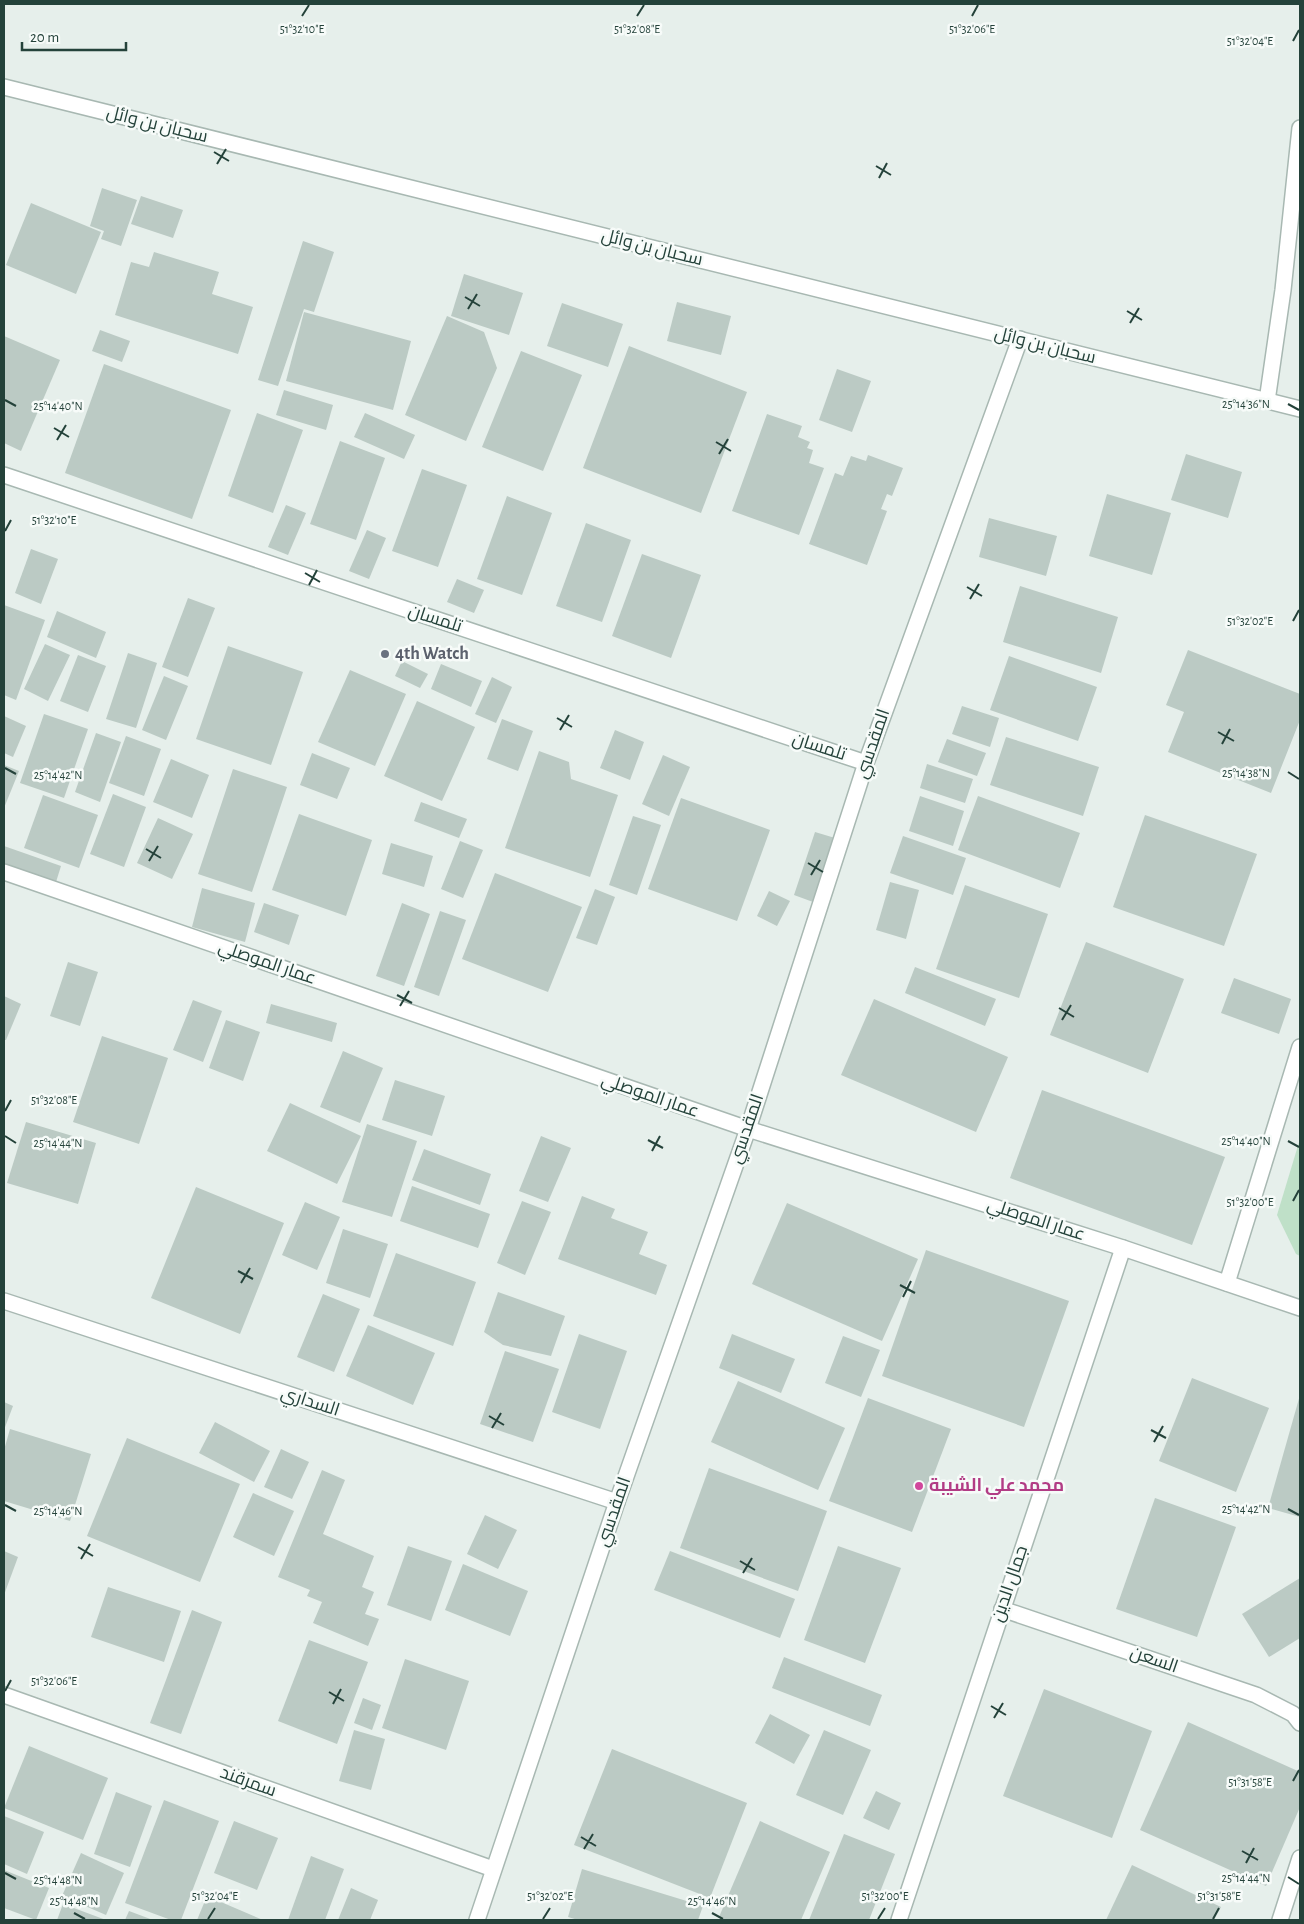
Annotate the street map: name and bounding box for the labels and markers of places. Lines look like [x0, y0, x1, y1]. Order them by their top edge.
place label: 4th Watch [395, 645, 469, 663]
marker: 4th Watch [379, 648, 391, 660]
place label: محمد علي الشيبة [929, 1476, 1064, 1500]
marker: محمد علي الشيبة [913, 1480, 925, 1492]

